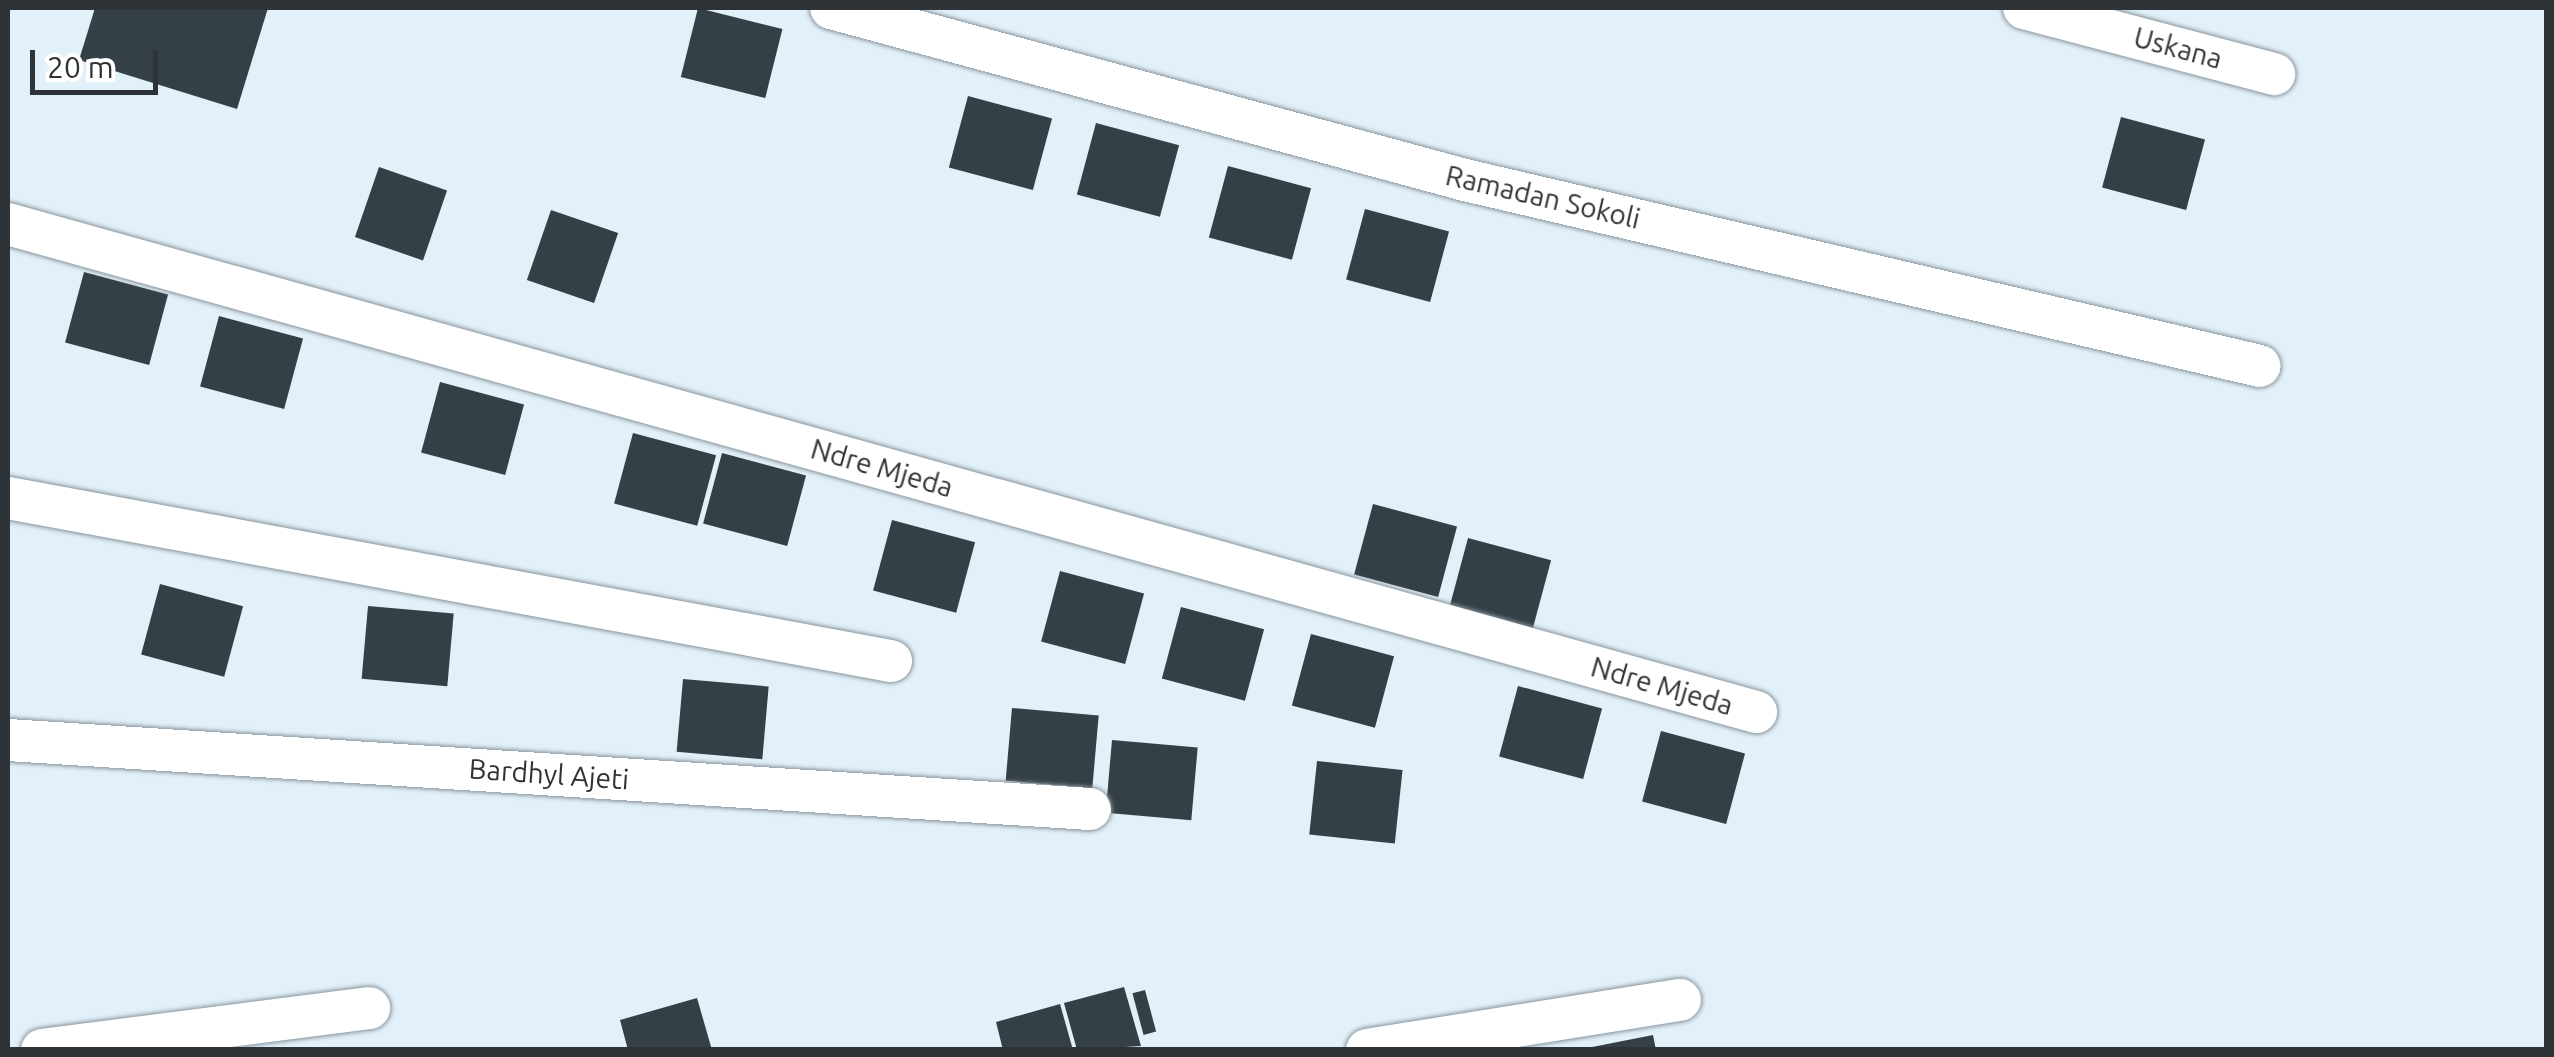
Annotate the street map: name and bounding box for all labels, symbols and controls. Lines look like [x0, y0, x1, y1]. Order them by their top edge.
street label: Uskana [2130, 20, 2226, 76]
scale bar [35, 30, 162, 92]
text: 20 m [47, 50, 114, 84]
street label: Ramadan Sokoli [1442, 158, 1644, 236]
street label: Ndre Mjeda [807, 432, 957, 504]
street label: Ndre Mjeda [1587, 650, 1737, 722]
street label: Bardhyl Ajeti [468, 752, 630, 796]

